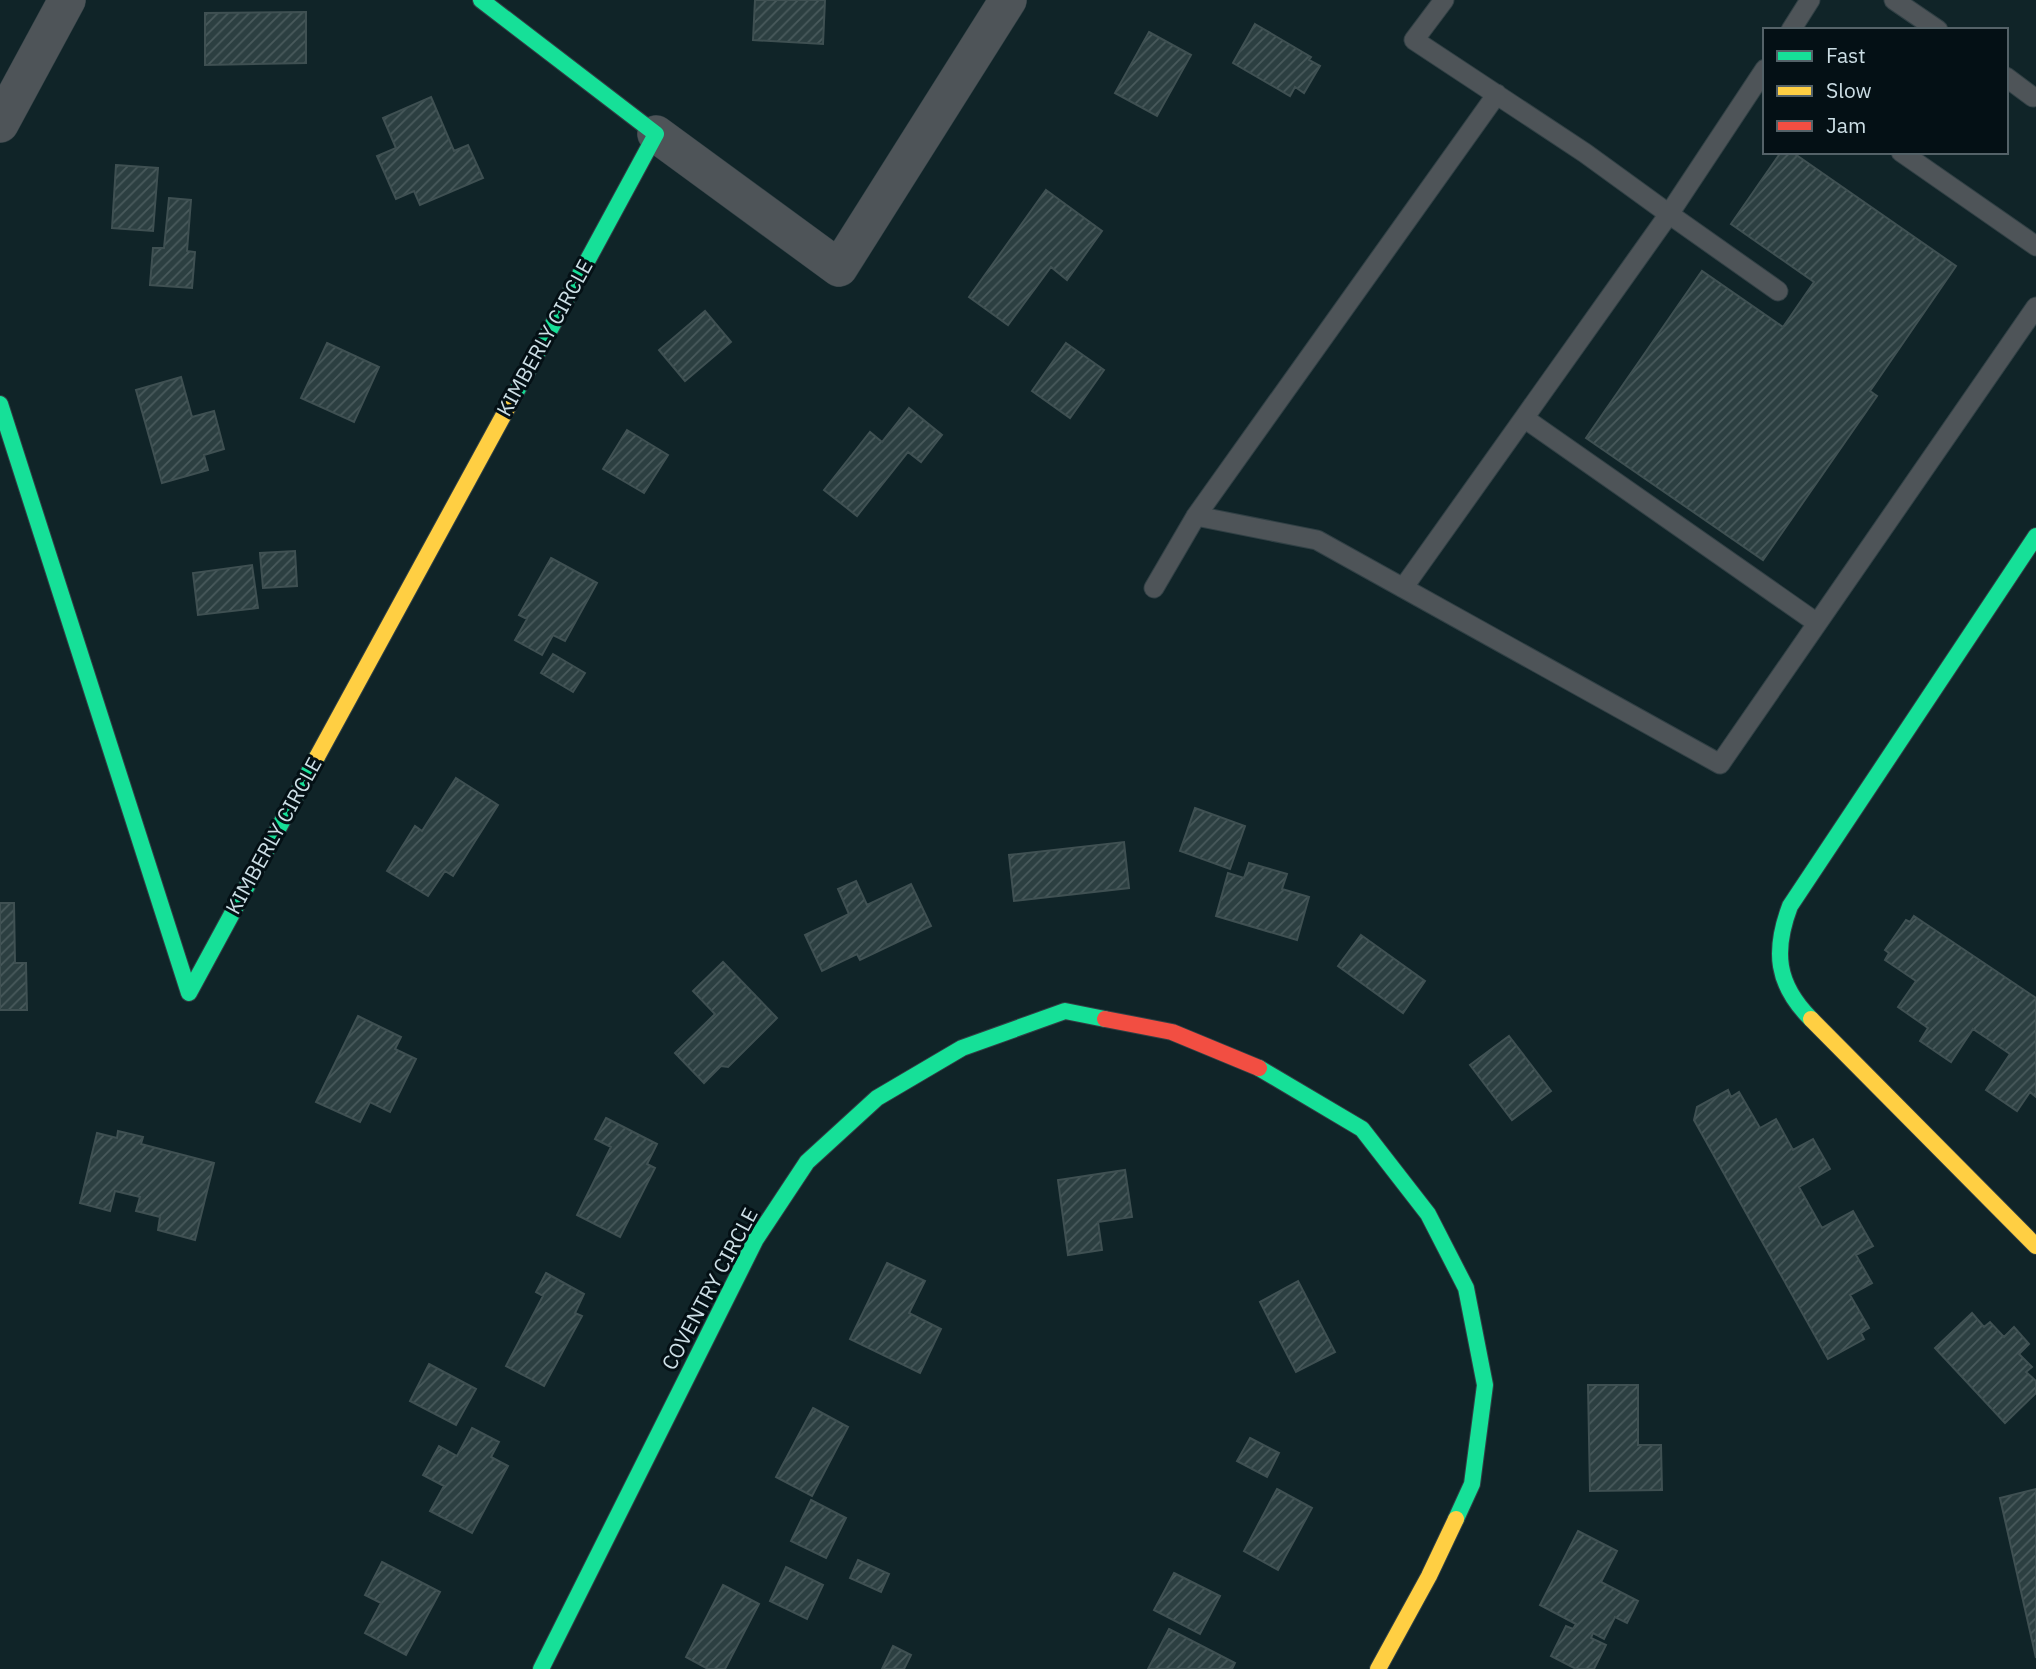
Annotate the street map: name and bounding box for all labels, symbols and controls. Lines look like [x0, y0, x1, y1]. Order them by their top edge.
legend [1763, 28, 2008, 154]
text: Fast [1826, 41, 1866, 69]
text: Slow [1826, 76, 1872, 104]
text: Jam [1826, 111, 1866, 139]
street label: KIMBERLY CIRCLE [489, 254, 599, 421]
street label: KIMBERLY CIRCLE [218, 752, 328, 919]
street label: COVENTRY CIRCLE [655, 1203, 764, 1374]

